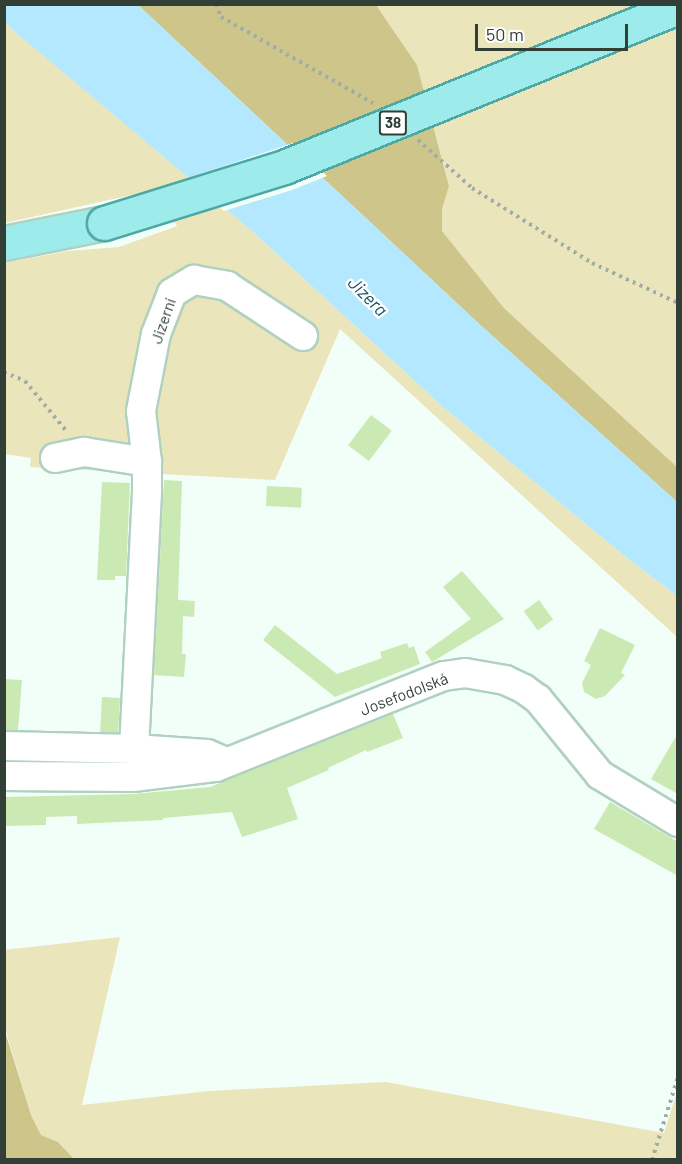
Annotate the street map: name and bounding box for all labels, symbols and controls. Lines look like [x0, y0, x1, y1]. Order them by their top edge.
scale bar [478, 12, 631, 50]
text: 50 m [486, 23, 524, 45]
road number: 38 [378, 111, 408, 135]
water label: Jizera [344, 272, 392, 320]
street label: Jizerní [146, 296, 180, 346]
street label: Josefodolská [357, 668, 451, 720]

